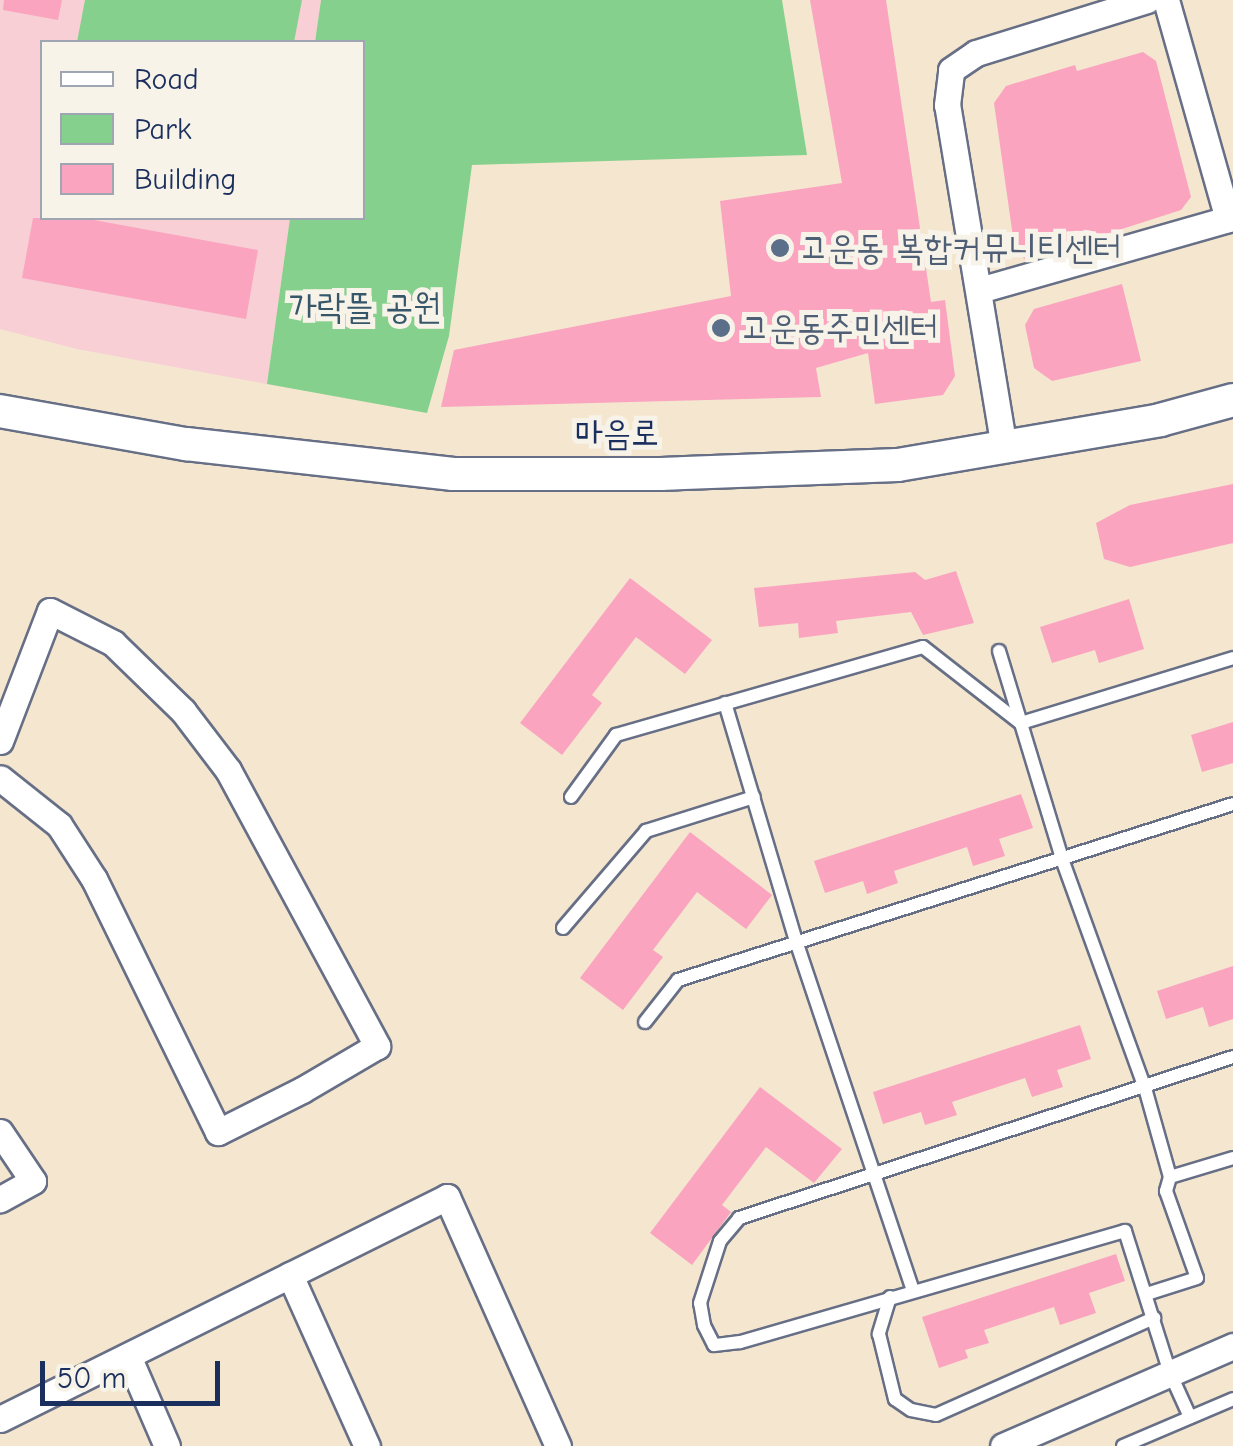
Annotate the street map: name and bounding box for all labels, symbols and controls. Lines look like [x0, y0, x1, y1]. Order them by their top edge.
legend [40, 40, 365, 220]
text: Road [134, 62, 199, 97]
text: Park [134, 112, 191, 147]
text: Building [134, 162, 237, 197]
place label: 고운동 복합커뮤니티센터 [800, 227, 1121, 269]
marker: 고운동 복합커뮤니티센터 [769, 237, 791, 259]
park label: 가락뜰 공원 [289, 286, 441, 328]
place label: 고운동주민센터 [741, 307, 938, 349]
marker: 고운동주민센터 [710, 317, 732, 339]
street label: 마음로 [575, 412, 659, 454]
scale bar [45, 1341, 225, 1403]
text: 50 m [57, 1361, 126, 1396]

